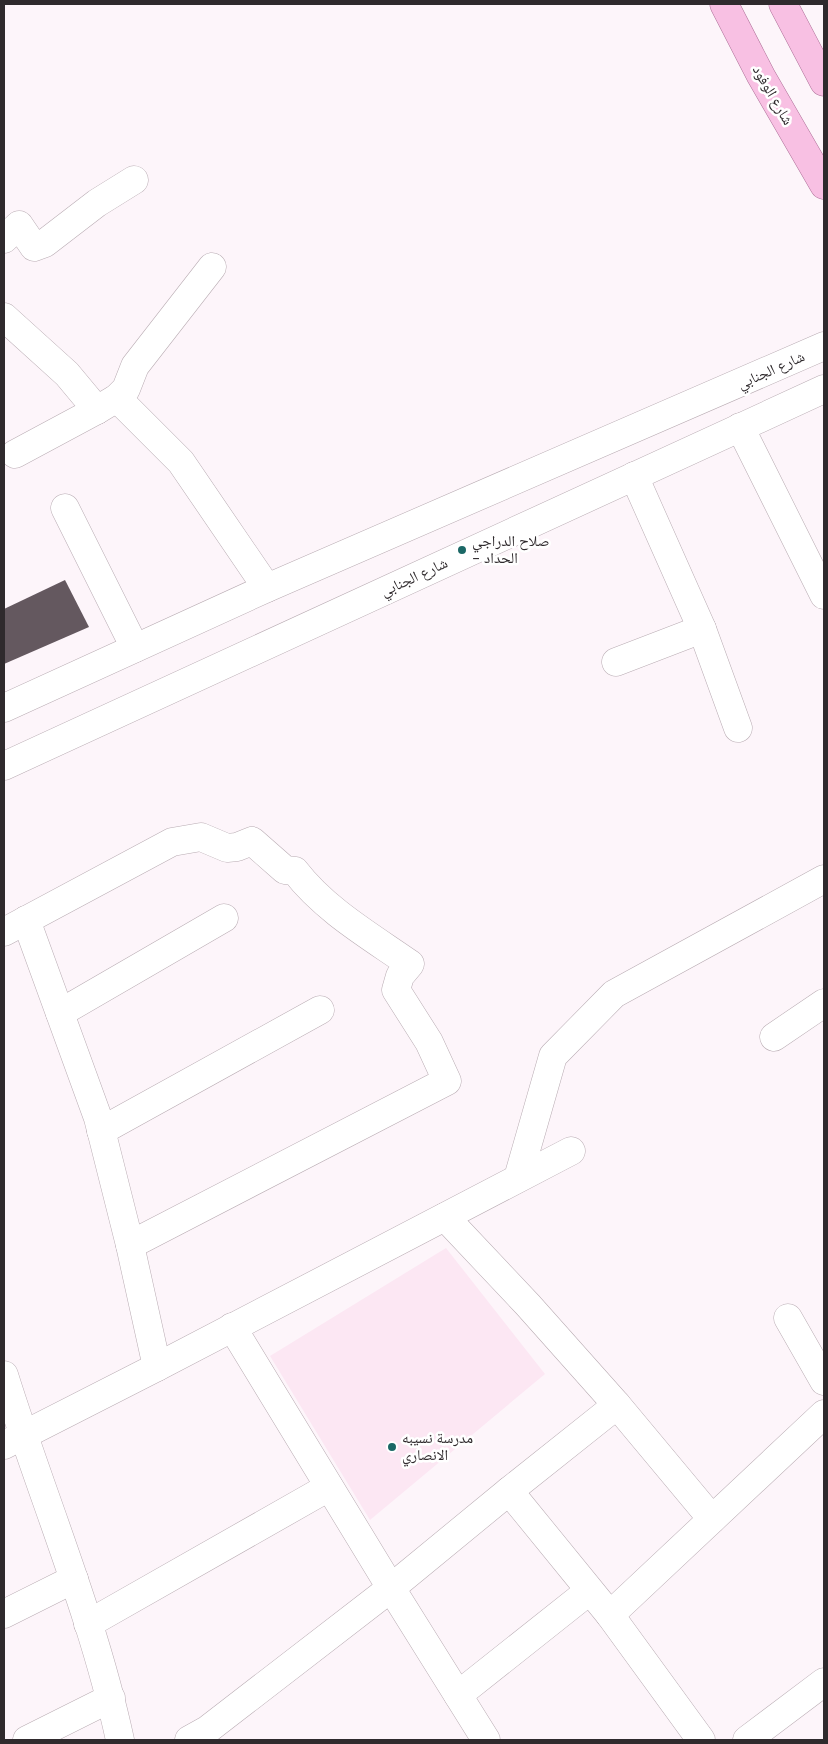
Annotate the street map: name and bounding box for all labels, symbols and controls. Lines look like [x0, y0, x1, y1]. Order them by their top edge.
street label: شارع الوفود [748, 62, 798, 129]
street label: شارع الجنابي [734, 346, 809, 395]
place label: صلاح الدراجي - الحداد [472, 531, 550, 568]
marker: صلاح الدراجي - الحداد [456, 544, 468, 556]
street label: شارع الجنابي [377, 553, 452, 603]
place label: مدرسة نسيبه الانصاري [402, 1428, 473, 1467]
marker: مدرسة نسيبه الانصاري [386, 1441, 398, 1453]

